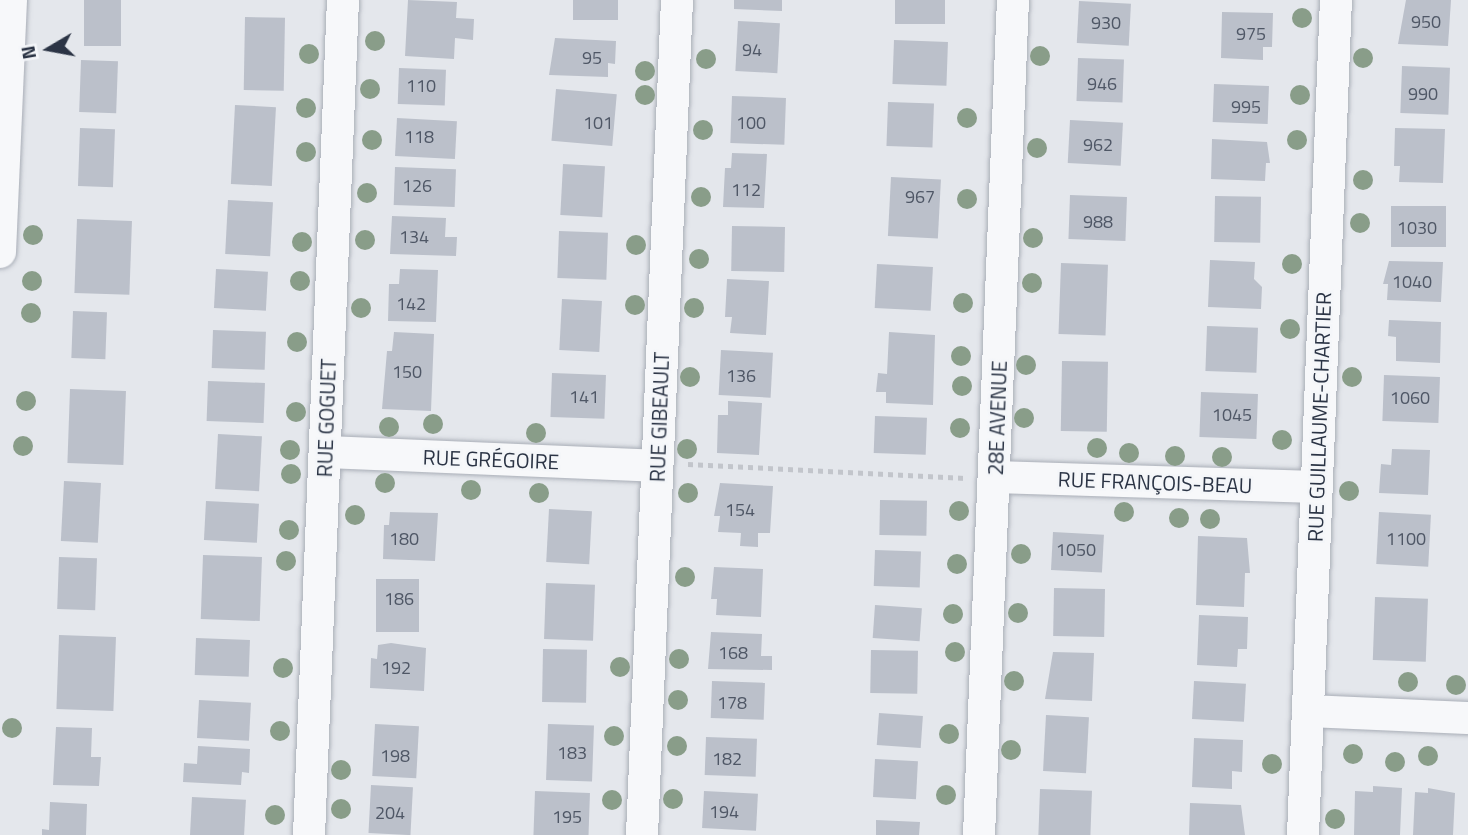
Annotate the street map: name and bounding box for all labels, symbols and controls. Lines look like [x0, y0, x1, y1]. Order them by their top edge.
house number: 950 [1411, 11, 1441, 33]
house number: 930 [1091, 12, 1121, 34]
north arrow [14, 14, 84, 84]
house number: 975 [1236, 23, 1266, 45]
house number: 94 [742, 39, 762, 61]
text: N [12, 44, 43, 62]
house number: 95 [582, 47, 602, 69]
house number: 946 [1087, 73, 1117, 95]
house number: 110 [406, 75, 436, 97]
house number: 990 [1408, 83, 1438, 105]
house number: 995 [1231, 96, 1261, 118]
house number: 101 [583, 112, 613, 134]
house number: 100 [736, 112, 766, 134]
house number: 118 [404, 126, 434, 148]
house number: 962 [1083, 134, 1113, 156]
house number: 126 [402, 175, 432, 197]
house number: 112 [731, 179, 761, 201]
house number: 967 [905, 186, 935, 208]
house number: 988 [1083, 211, 1113, 233]
house number: 1030 [1397, 217, 1437, 239]
house number: 134 [399, 226, 429, 248]
house number: 1040 [1392, 271, 1432, 293]
street label: RUE GUILLAUME-CHARTIER [1302, 292, 1336, 542]
house number: 142 [396, 293, 426, 315]
street label: RUE GIBEAULT [644, 351, 674, 483]
street label: RUE GOGUET [311, 358, 341, 478]
street label: 28E AVENUE [982, 360, 1012, 476]
house number: 150 [392, 361, 422, 383]
house number: 136 [726, 365, 756, 387]
house number: 141 [569, 386, 599, 408]
house number: 1060 [1390, 387, 1430, 409]
house number: 1045 [1212, 404, 1252, 426]
street label: RUE GRÉGOIRE [422, 444, 560, 474]
street label: RUE FRANÇOIS-BEAU [1057, 466, 1253, 498]
house number: 154 [725, 499, 755, 521]
house number: 180 [389, 528, 419, 550]
house number: 1100 [1386, 528, 1426, 550]
house number: 1050 [1056, 539, 1096, 561]
house number: 186 [384, 588, 414, 610]
house number: 168 [718, 642, 748, 664]
house number: 192 [381, 657, 411, 679]
house number: 178 [717, 692, 747, 714]
house number: 183 [557, 742, 587, 764]
house number: 198 [380, 745, 410, 767]
house number: 182 [712, 748, 742, 770]
house number: 194 [709, 801, 739, 823]
house number: 204 [375, 802, 405, 824]
house number: 195 [552, 806, 582, 828]

